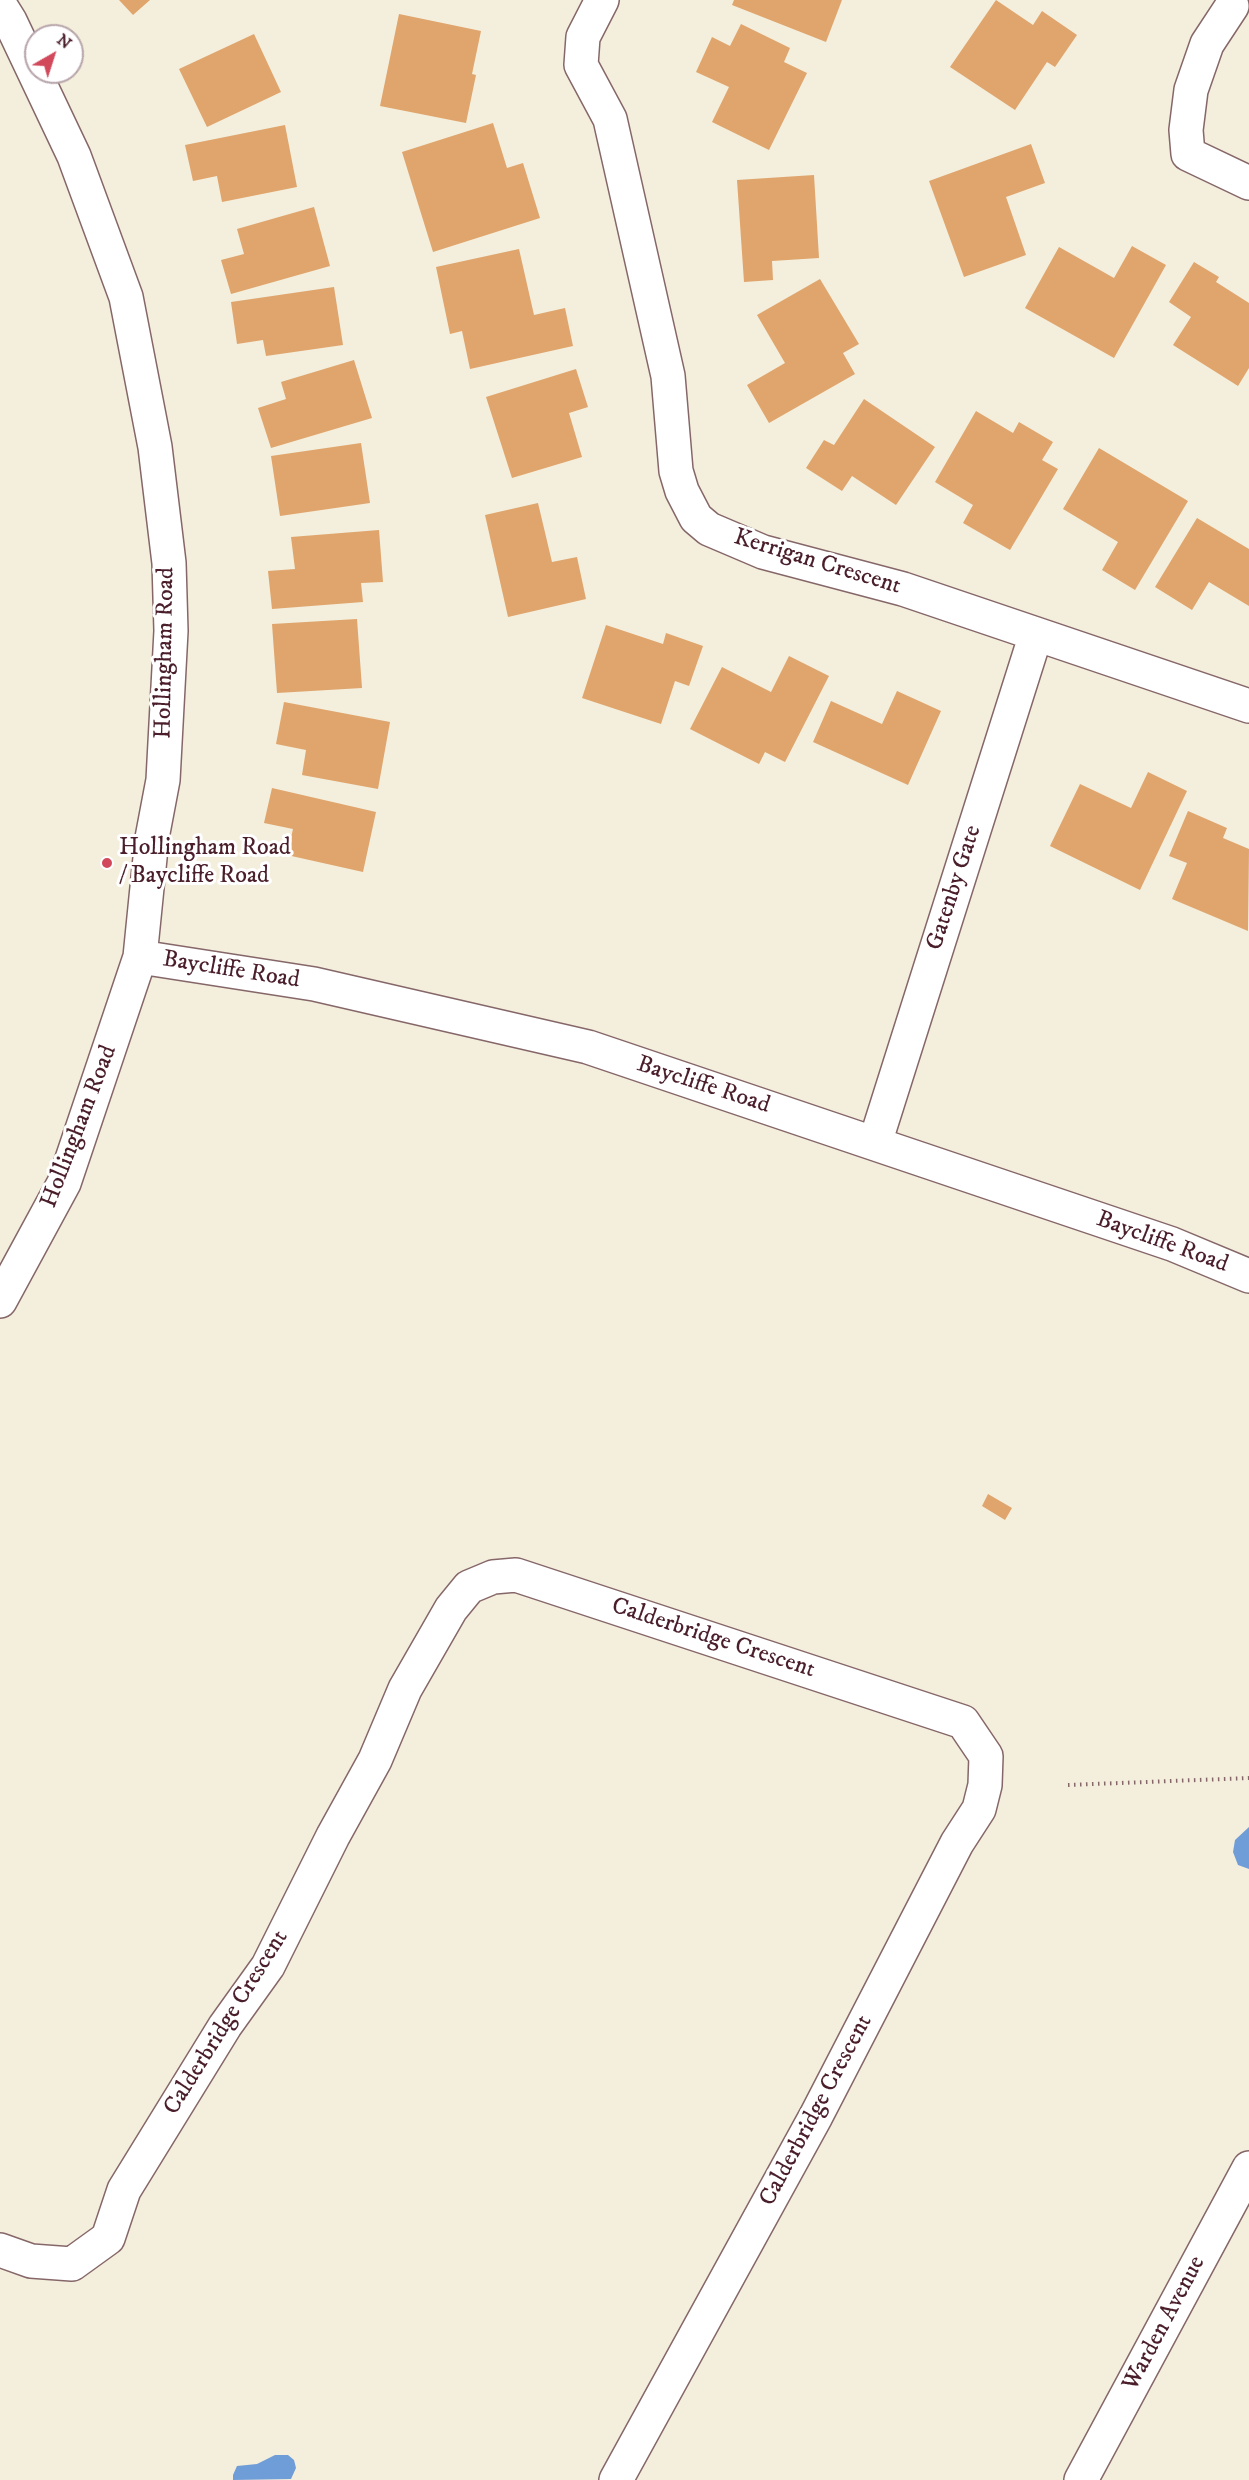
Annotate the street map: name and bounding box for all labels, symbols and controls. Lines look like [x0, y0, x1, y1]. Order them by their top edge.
north arrow [24, 24, 84, 84]
text: N [53, 30, 75, 53]
street label: Kerrigan Crescent [730, 524, 904, 602]
street label: Hollingham Road [150, 567, 182, 739]
street label: Gatenby Gate [921, 822, 989, 954]
place label: Hollingham Road / Baycliffe Road [119, 835, 291, 891]
marker: Hollingham Road / Baycliffe Road [100, 856, 114, 870]
street label: Baycliffe Road [160, 946, 302, 996]
street label: Hollingham Road [36, 1042, 124, 1212]
street label: Baycliffe Road [633, 1051, 773, 1121]
street label: Baycliffe Road [1092, 1206, 1232, 1280]
street label: Calderbridge Crescent [608, 1593, 818, 1685]
street label: Calderbridge Crescent [159, 1925, 295, 2121]
street label: Calderbridge Crescent [754, 2011, 880, 2211]
street label: Warden Avenue [1117, 2252, 1213, 2396]

